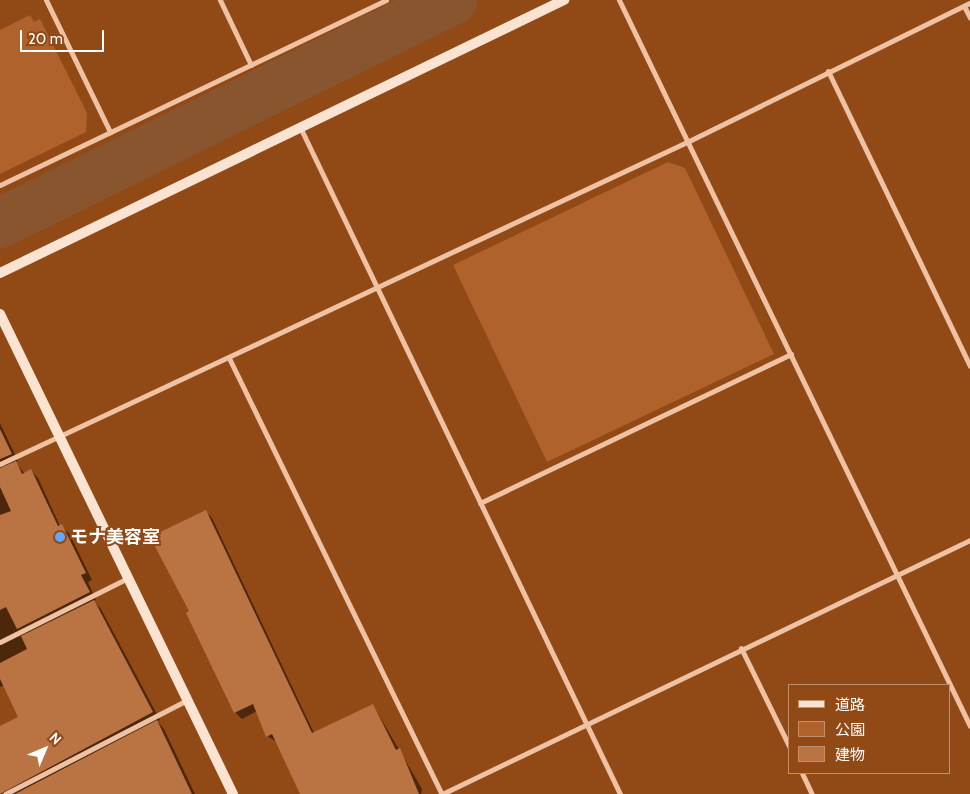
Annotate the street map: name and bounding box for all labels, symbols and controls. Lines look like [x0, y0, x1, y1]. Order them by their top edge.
scale bar [22, 20, 106, 52]
text: 20 m [28, 30, 63, 48]
place label: モナ美容室 [70, 526, 160, 548]
marker: モナ美容室 [54, 531, 66, 543]
legend [788, 684, 950, 774]
text: 道路 [835, 696, 865, 714]
text: 公園 [835, 721, 865, 739]
north arrow [20, 724, 70, 774]
text: N [46, 729, 65, 748]
text: 建物 [835, 746, 865, 764]

